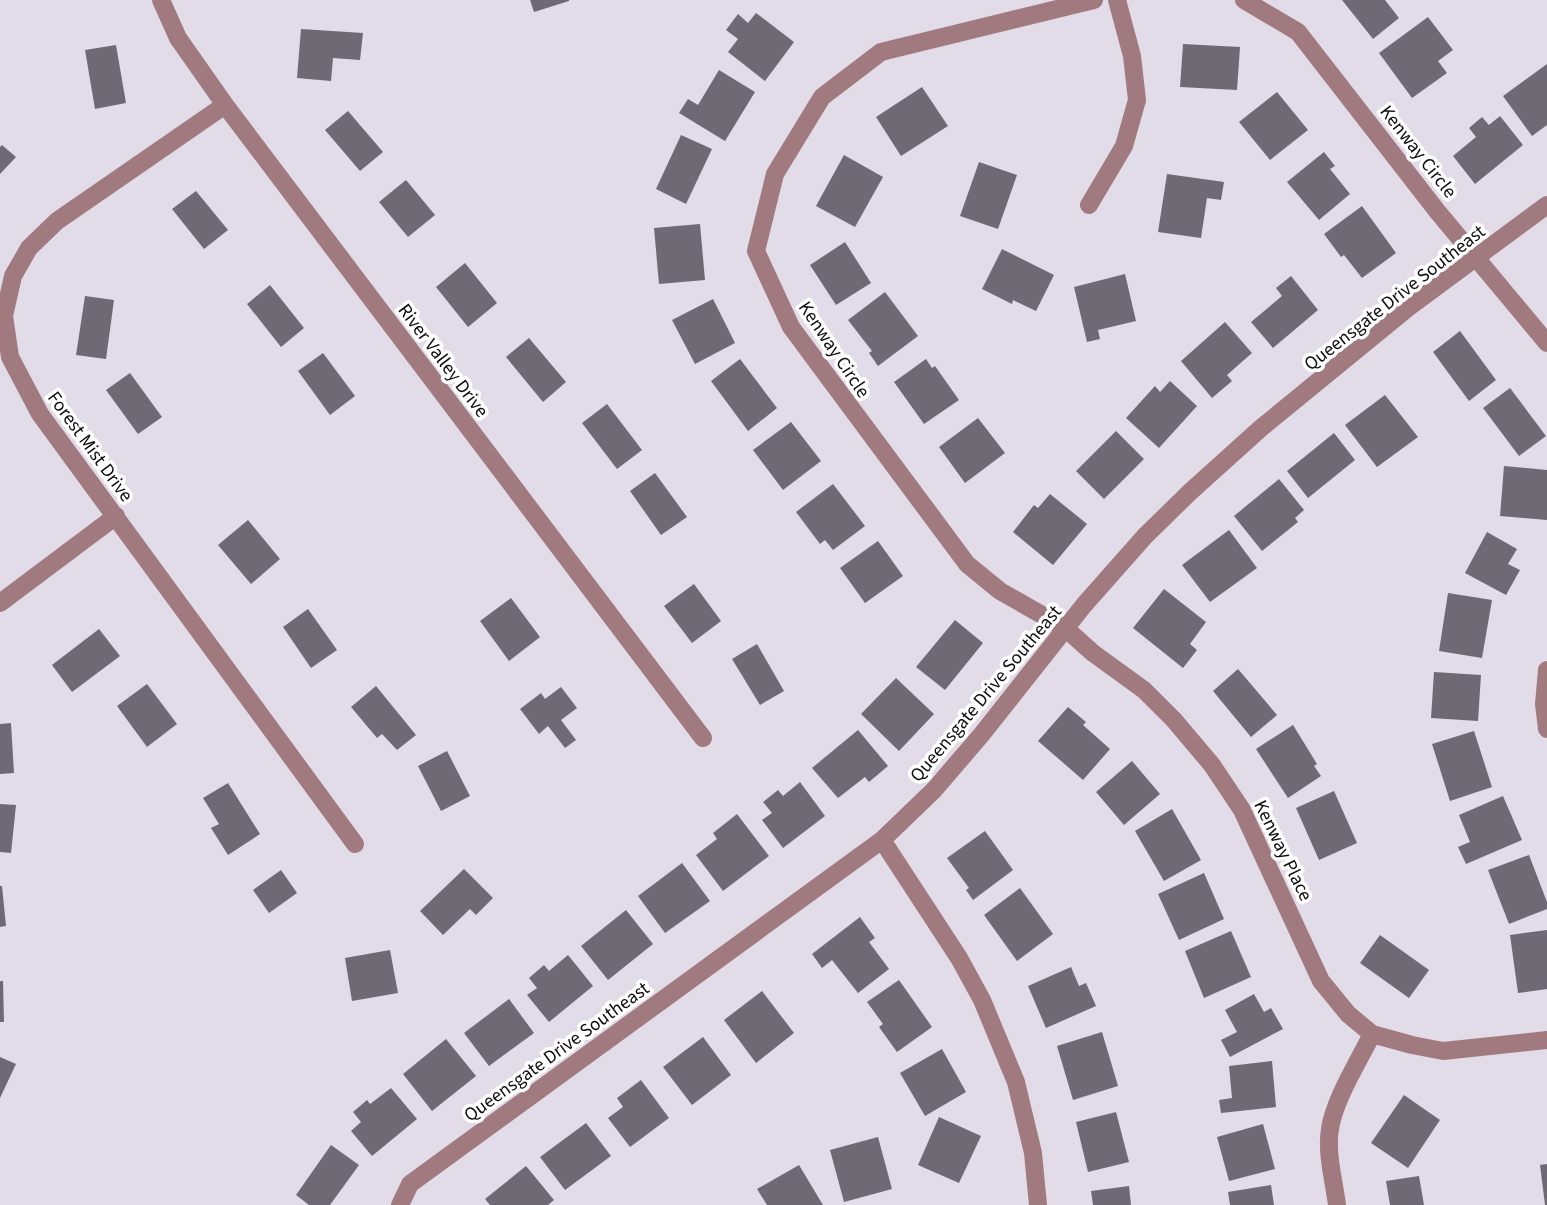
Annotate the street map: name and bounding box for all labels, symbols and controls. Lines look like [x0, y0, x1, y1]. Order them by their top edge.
street label: Kenway Circle [1373, 100, 1463, 204]
street label: Queensgate Drive Southeast [1299, 218, 1492, 378]
street label: Kenway Circle [791, 296, 876, 404]
street label: River Valley Drive [391, 298, 495, 423]
street label: Forest Mist Drive [41, 386, 139, 508]
street label: Queensgate Drive Southeast [904, 599, 1069, 788]
street label: Kenway Place [1247, 796, 1319, 906]
street label: Queensgate Drive Southeast [459, 975, 656, 1129]

